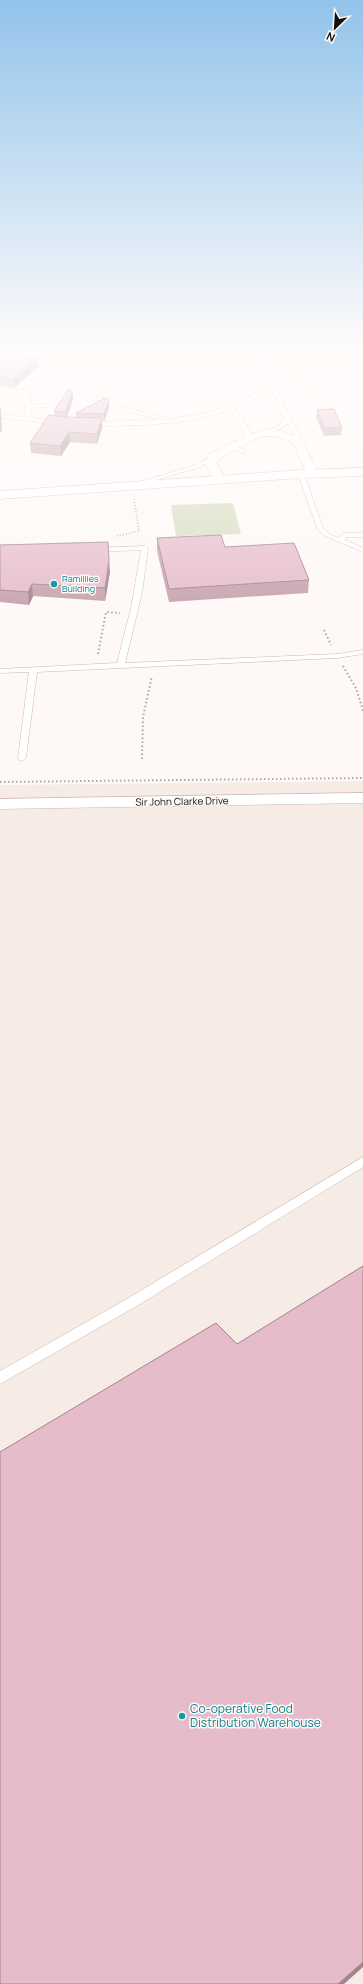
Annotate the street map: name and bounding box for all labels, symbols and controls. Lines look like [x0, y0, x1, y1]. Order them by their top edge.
north arrow [315, 8, 355, 48]
text: N [324, 29, 337, 46]
place label: Ramillies Building [62, 572, 99, 595]
marker: Ramillies Building [49, 579, 59, 589]
street label: Sir John Clarke Drive [135, 793, 229, 809]
place label: Co-operative Food Distribution Warehouse [190, 1700, 321, 1731]
marker: Co-operative Food Distribution Warehouse [177, 1711, 187, 1721]

